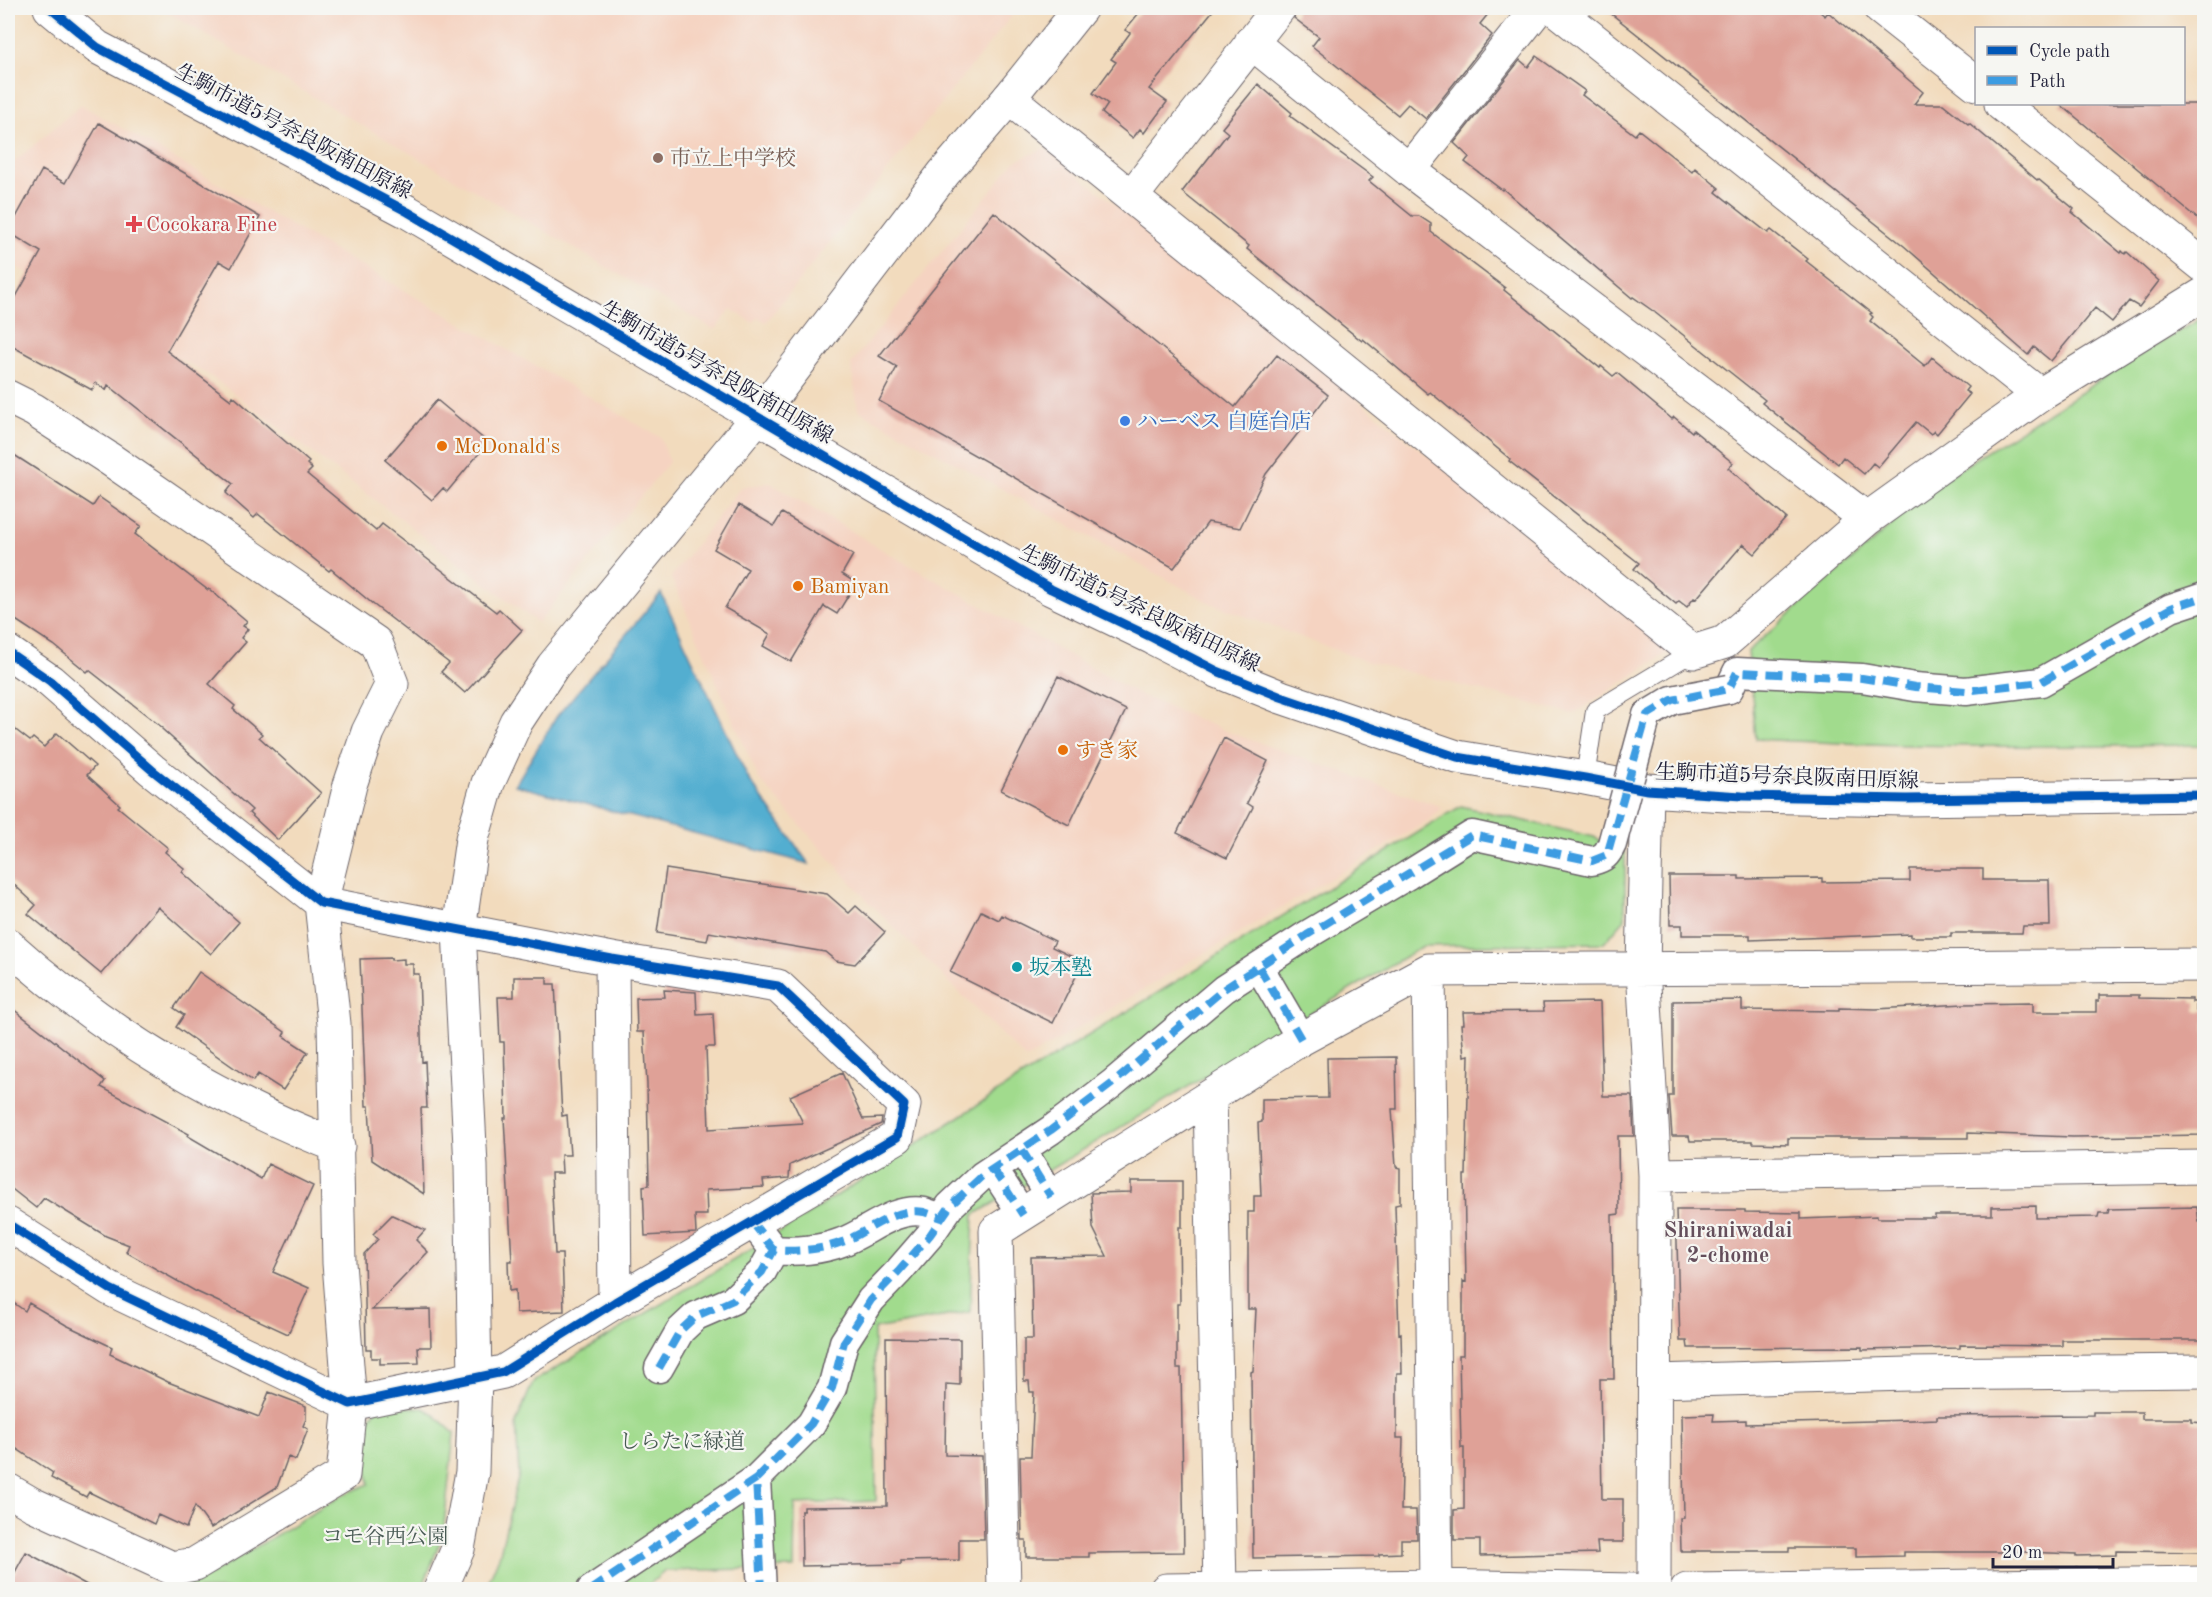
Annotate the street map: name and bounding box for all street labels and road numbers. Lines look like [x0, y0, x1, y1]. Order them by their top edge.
street label: 生駒市道5号奈良阪南田原線 [172, 59, 416, 204]
street label: 生駒市道5号奈良阪南田原線 [597, 296, 837, 448]
street label: 生駒市道5号奈良阪南田原線 [1016, 540, 1264, 677]
street label: 生駒市道5号奈良阪南田原線 [1655, 760, 1919, 793]

